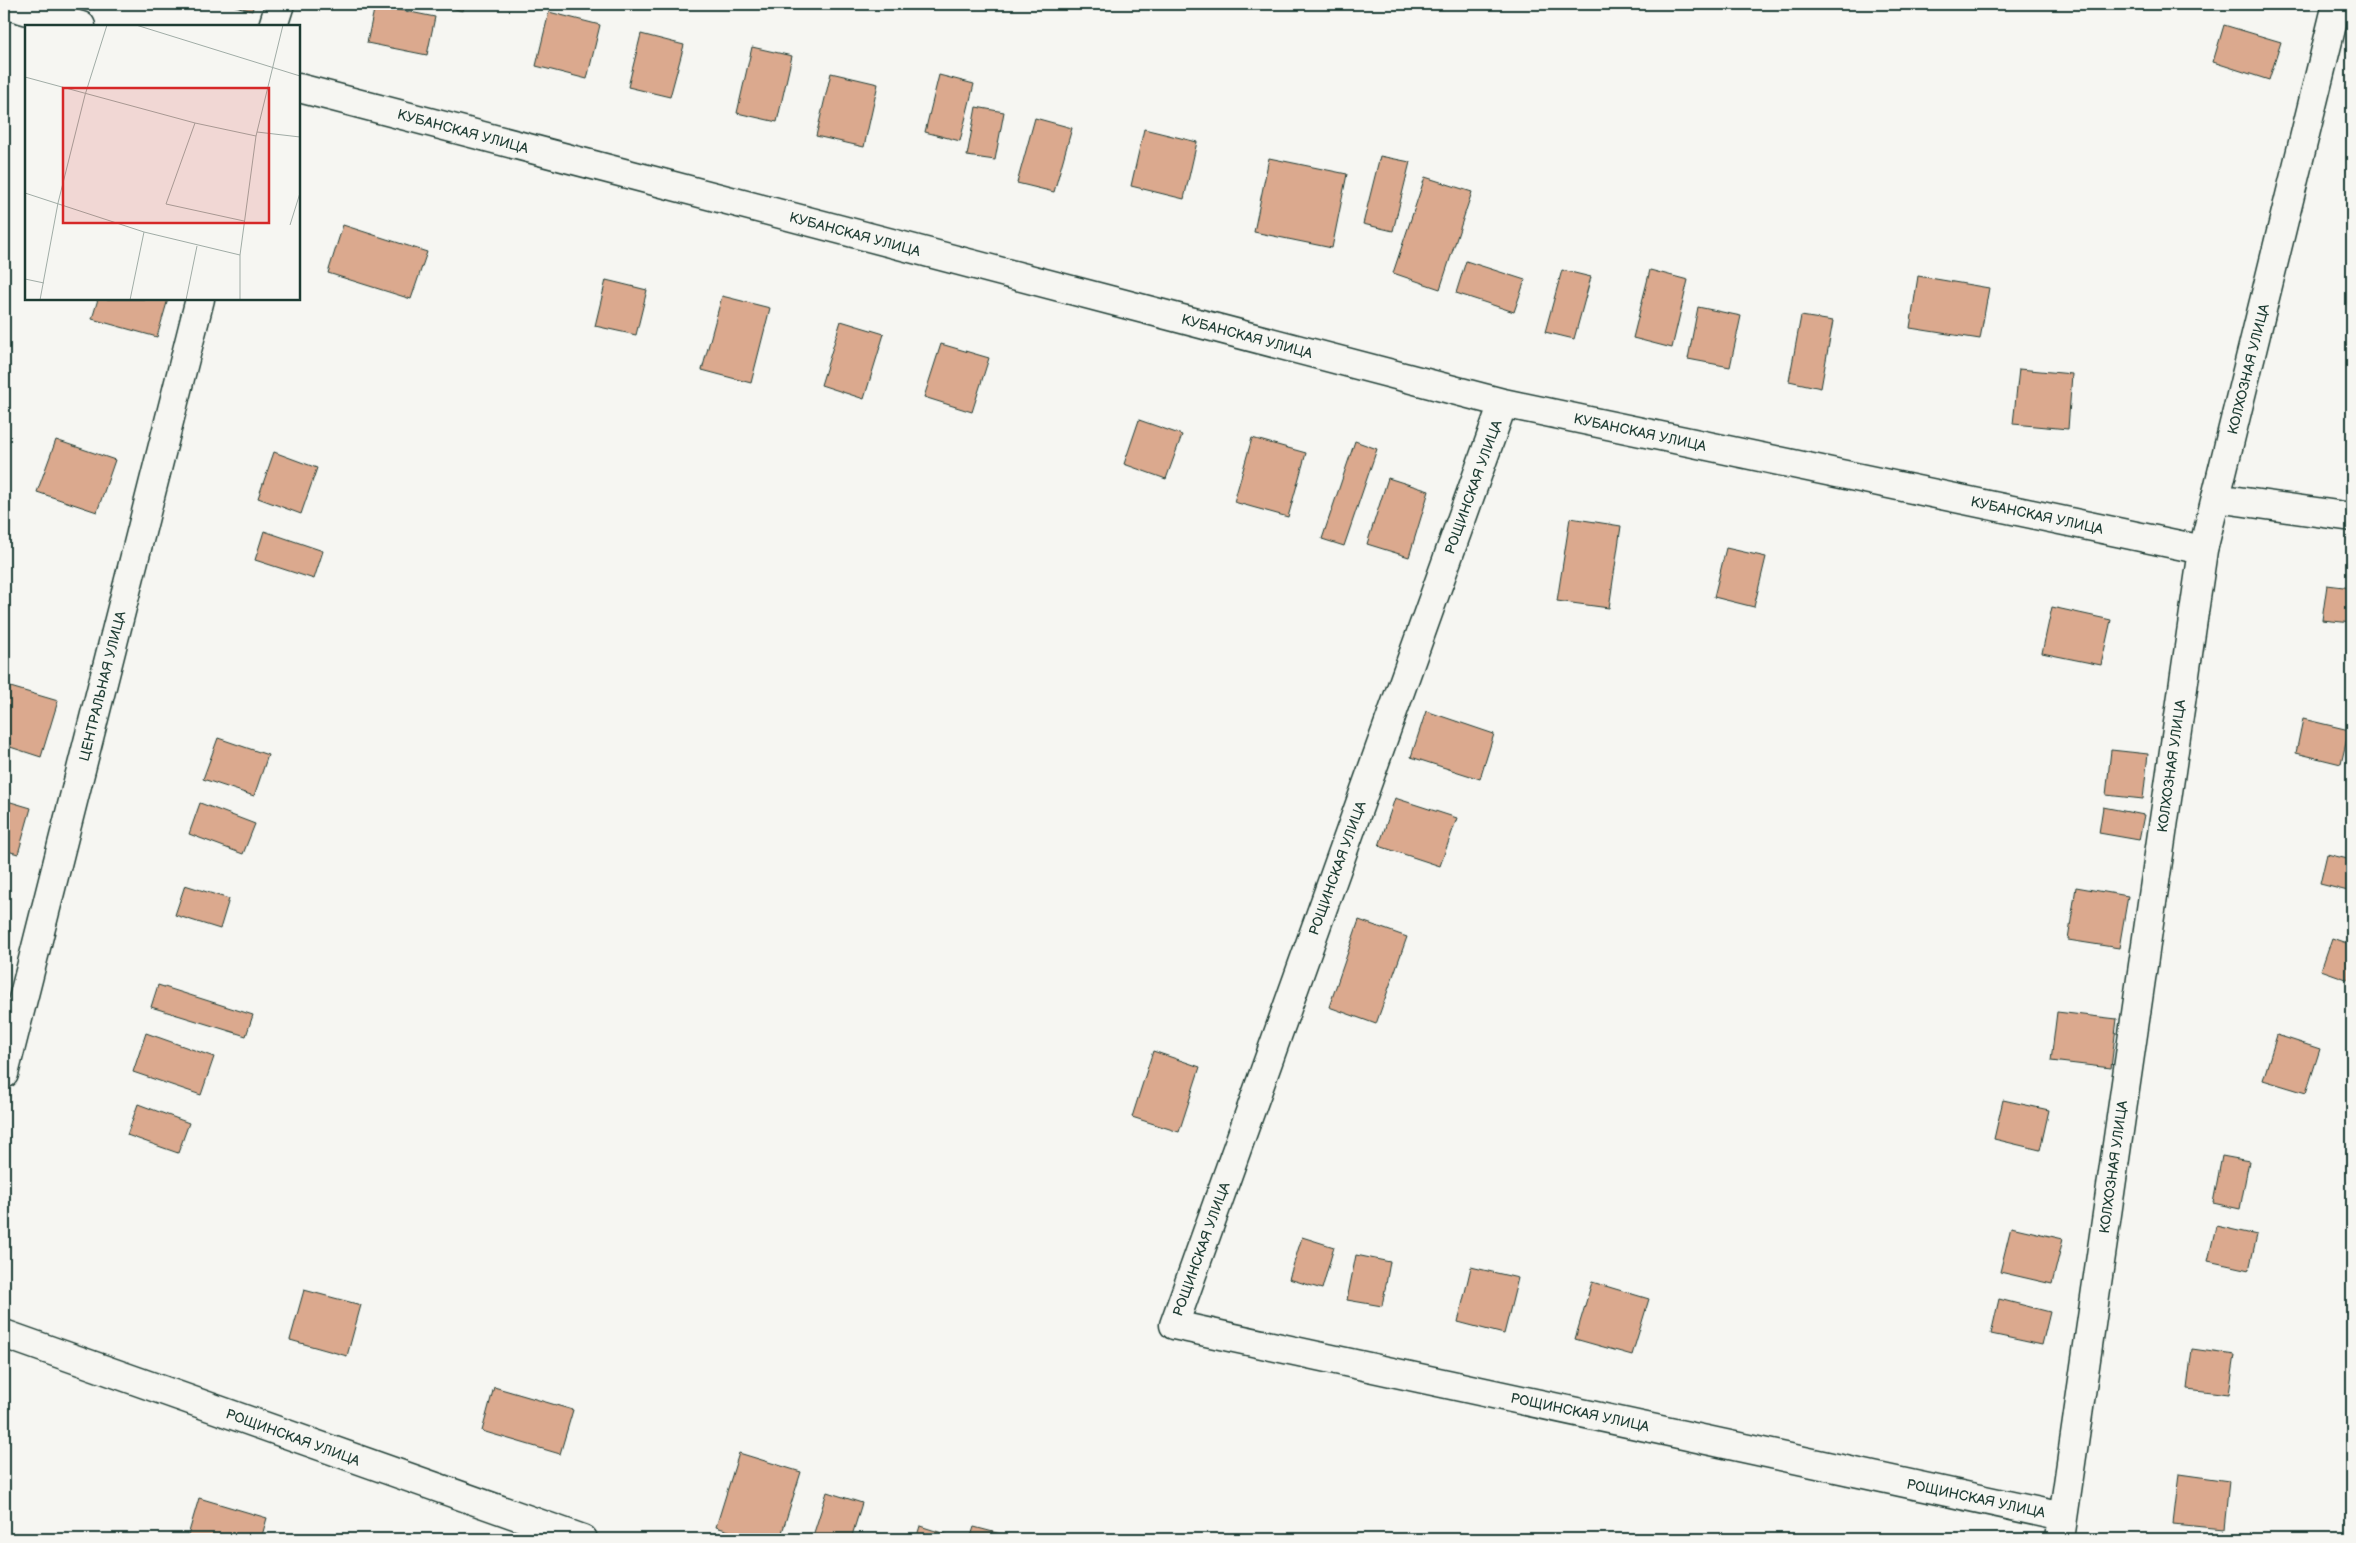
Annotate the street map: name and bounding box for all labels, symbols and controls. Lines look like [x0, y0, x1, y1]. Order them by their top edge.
inset map [25, 25, 300, 300]
street label: КУБАНСКАЯ УЛИЦА [396, 106, 531, 157]
street label: КУБАНСКАЯ УЛИЦА [788, 209, 923, 260]
street label: КОЛХОЗНАЯ УЛИЦА [2224, 302, 2273, 436]
street label: КУБАНСКАЯ УЛИЦА [1180, 311, 1315, 362]
street label: КУБАНСКАЯ УЛИЦА [1572, 410, 1708, 455]
street label: РОЩИНСКАЯ УЛИЦА [1441, 417, 1506, 557]
street label: КУБАНСКАЯ УЛИЦА [1969, 493, 2105, 538]
street label: ЦЕНТРАЛЬНАЯ УЛИЦА [76, 609, 129, 763]
street label: КОЛХОЗНАЯ УЛИЦА [2154, 698, 2189, 834]
street label: РОЩИНСКАЯ УЛИЦА [1305, 798, 1370, 938]
street label: КОЛХОЗНАЯ УЛИЦА [2096, 1099, 2131, 1235]
street label: РОЩИНСКАЯ УЛИЦА [1169, 1179, 1234, 1319]
street label: РОЩИНСКАЯ УЛИЦА [1509, 1389, 1651, 1436]
street label: РОЩИНСКАЯ УЛИЦА [223, 1405, 363, 1470]
street label: РОЩИНСКАЯ УЛИЦА [1905, 1475, 2047, 1522]

